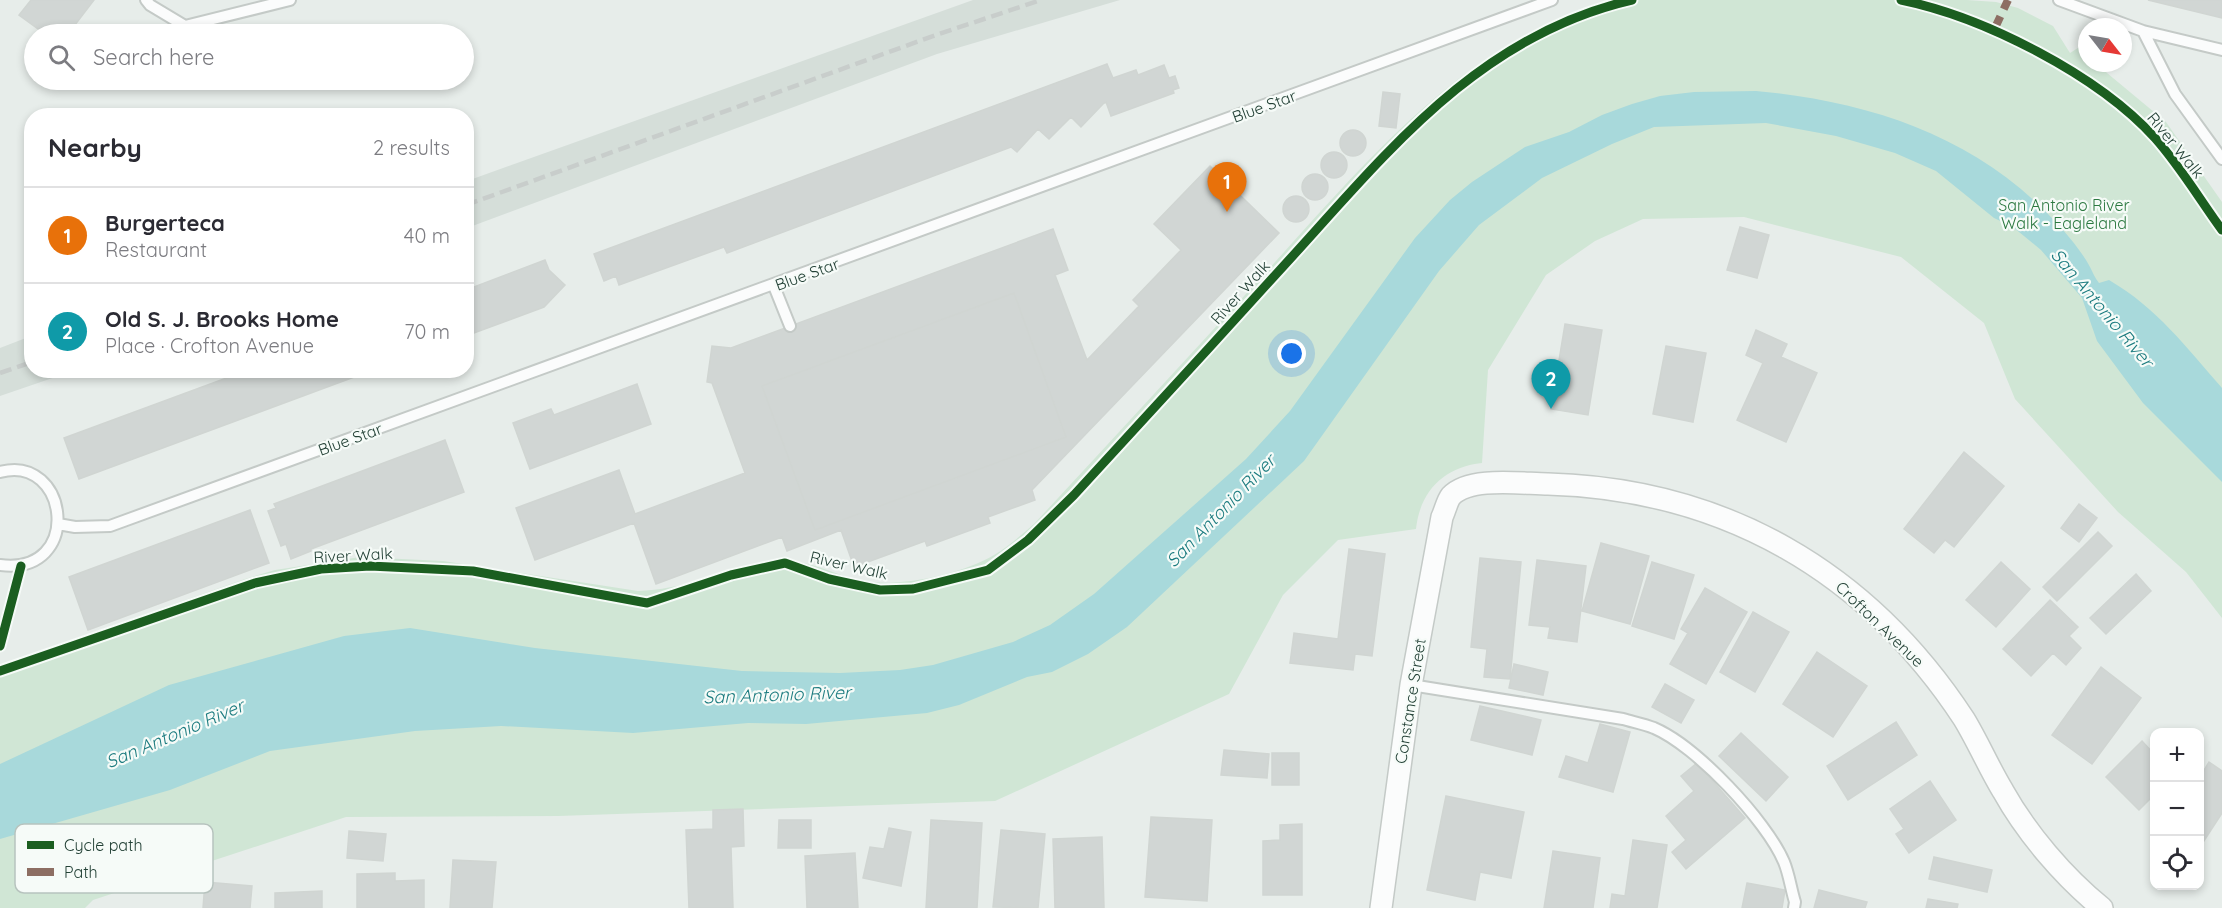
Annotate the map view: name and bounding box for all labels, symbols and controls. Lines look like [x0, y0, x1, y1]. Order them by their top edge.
north arrow [2078, 18, 2132, 72]
search box [24, 24, 474, 90]
icon: search [45, 41, 78, 74]
text: Search here [93, 43, 214, 71]
street label: Blue Star [1229, 85, 1299, 127]
street label: River Walk [2143, 108, 2209, 182]
text: Nearby [48, 131, 142, 164]
text: 2 results [373, 135, 450, 160]
pin: 1 [1208, 162, 1246, 212]
park label: San Antonio River Walk - Eagleland [1998, 195, 2130, 233]
text: Burgerteca [105, 209, 225, 237]
text: 1 [64, 223, 71, 248]
text: 40 m [404, 223, 450, 248]
text: Restaurant [105, 237, 207, 262]
water label: San Antonio River [2046, 244, 2160, 373]
street label: Blue Star [772, 253, 842, 295]
street label: River Walk [1206, 256, 1274, 328]
text: Old S. J. Brooks Home [105, 305, 339, 333]
text: 2 [62, 319, 73, 344]
text: 70 m [404, 319, 450, 344]
text: Place · Crofton Avenue [105, 333, 314, 358]
your location [1277, 339, 1306, 368]
pin: 2 [1532, 360, 1570, 409]
street label: Blue Star [315, 418, 385, 460]
water label: San Antonio River [1161, 448, 1282, 572]
street label: River Walk [313, 543, 393, 567]
street label: River Walk [808, 546, 890, 584]
street label: Crofton Avenue [1832, 577, 1928, 671]
street label: Constance Street [1390, 637, 1430, 765]
water label: San Antonio River [703, 680, 853, 709]
water label: San Antonio River [102, 693, 249, 773]
map controls [2150, 728, 2204, 890]
button: + [2150, 728, 2204, 782]
button: − [2150, 782, 2204, 836]
legend [15, 824, 213, 893]
text: Cycle path [64, 835, 143, 855]
button: locate [2150, 836, 2204, 890]
text: Path [64, 862, 98, 882]

